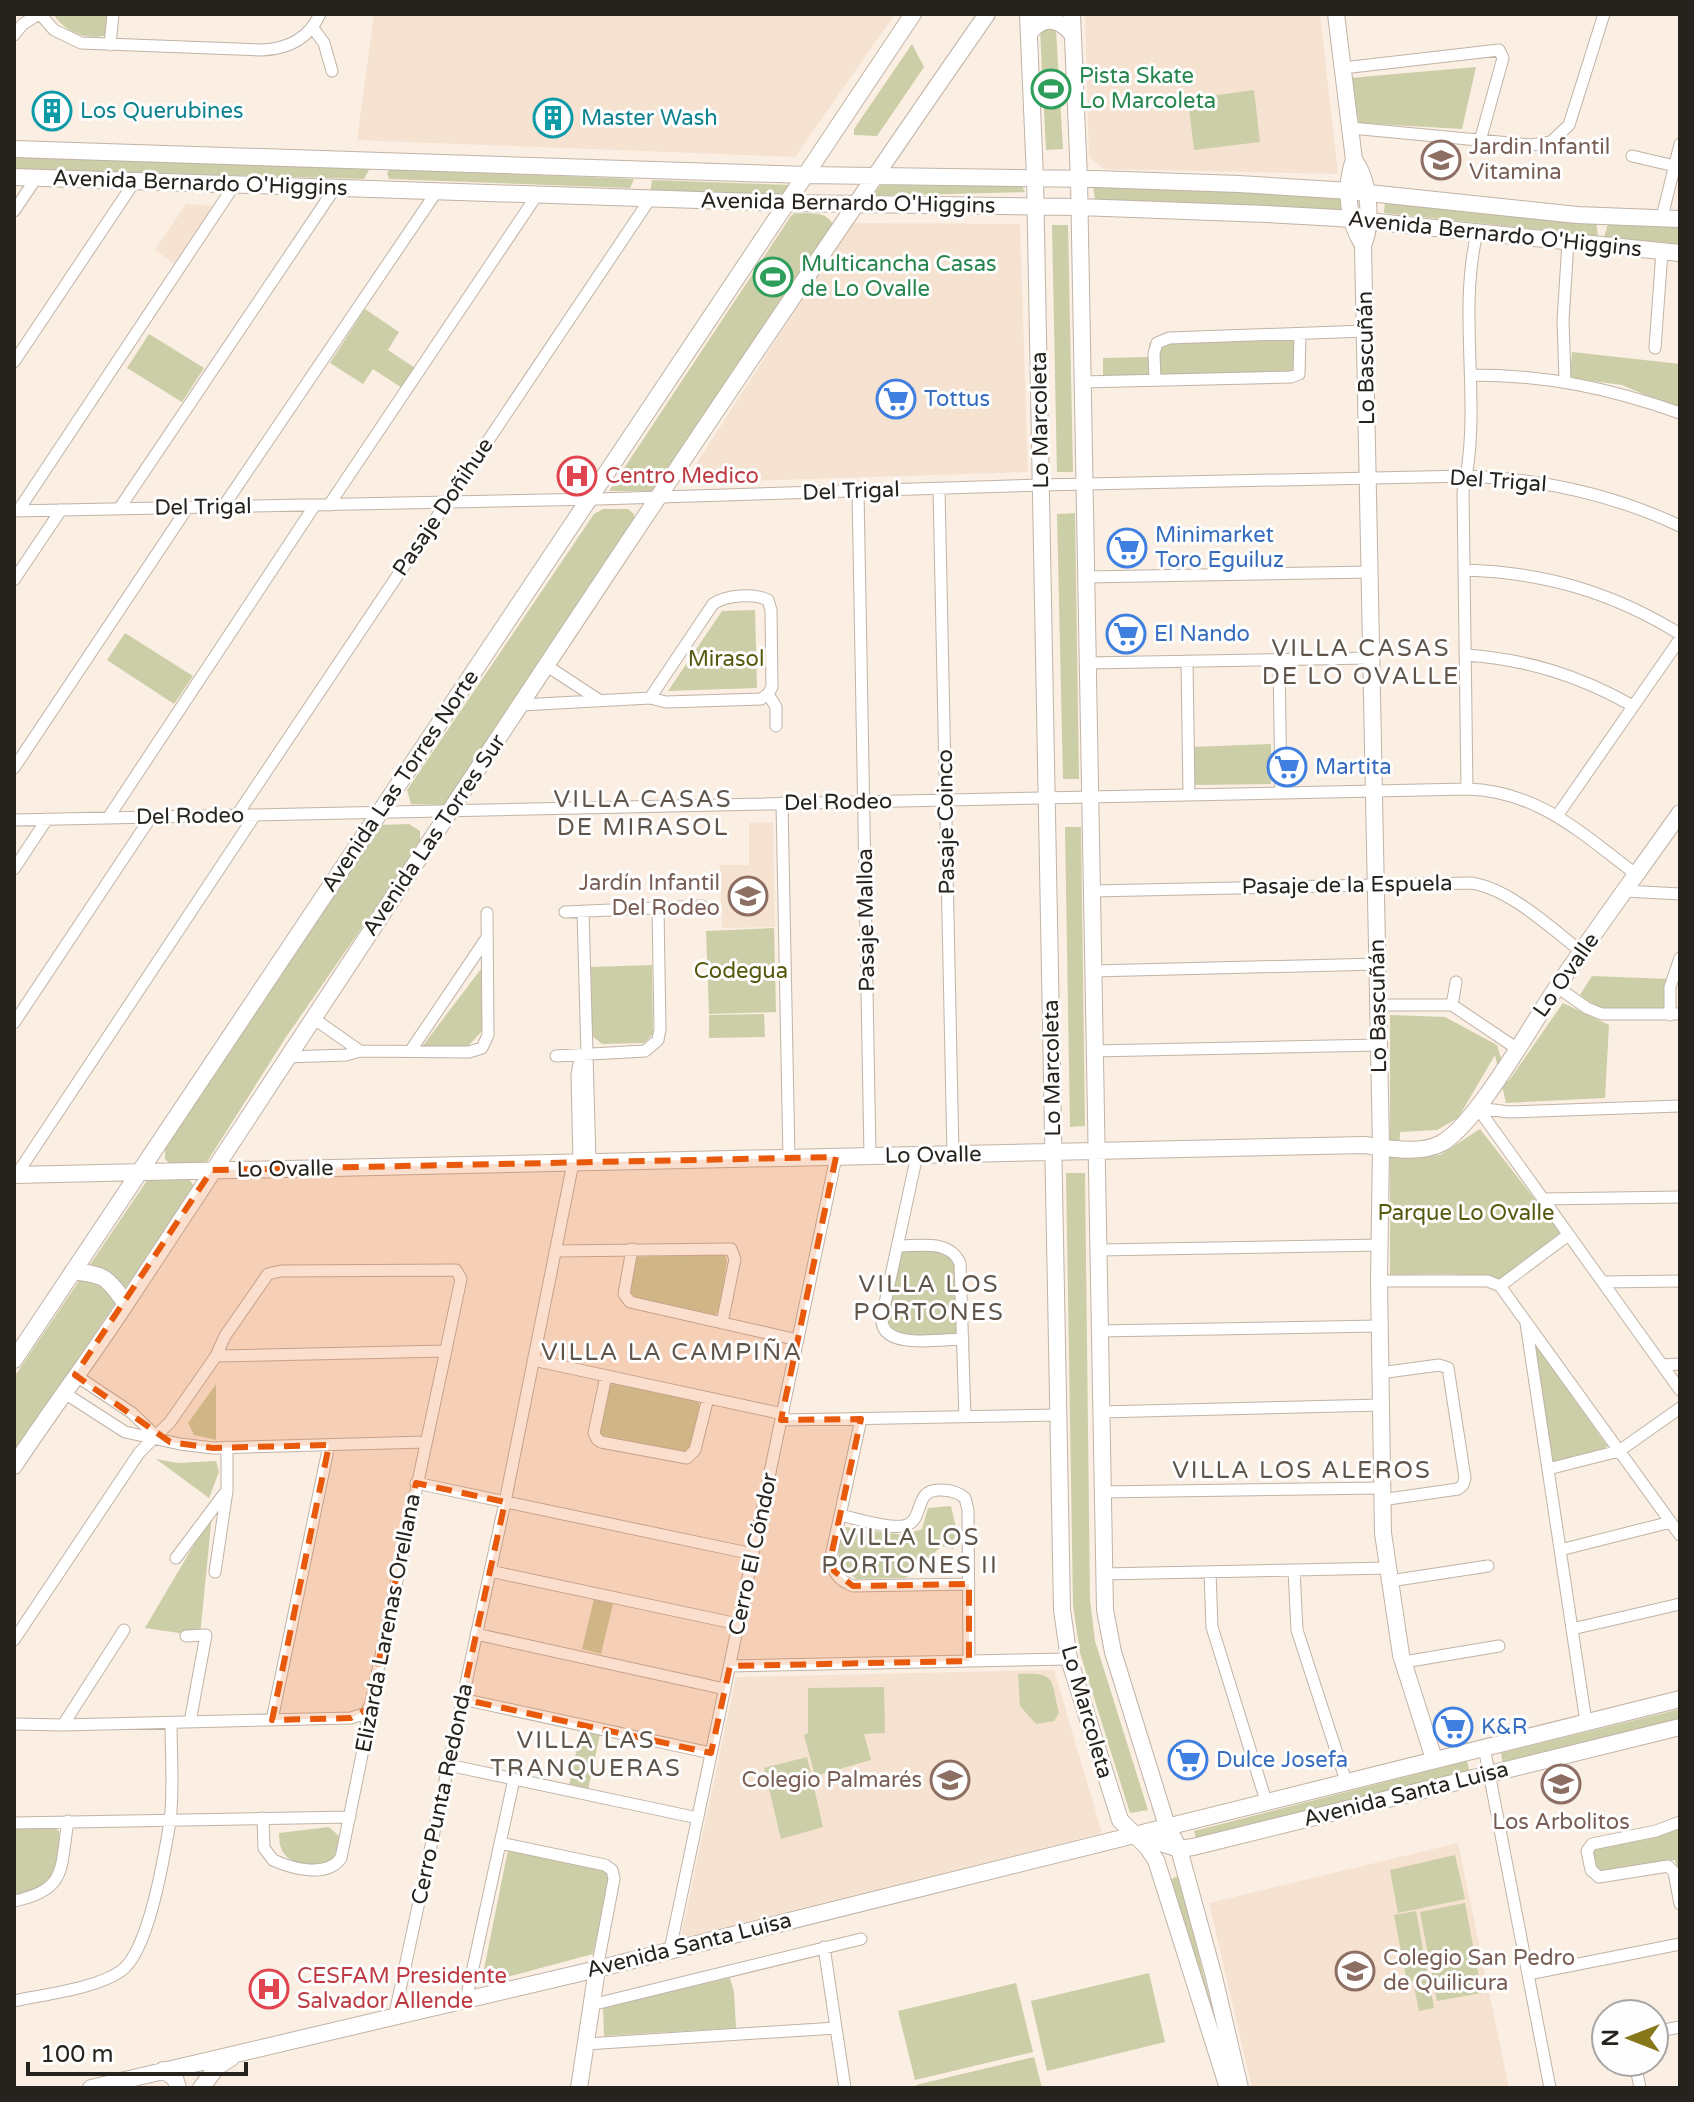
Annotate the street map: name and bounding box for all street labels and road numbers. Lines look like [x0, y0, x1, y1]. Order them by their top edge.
street label: Avenida Bernardo O'Higgins [52, 165, 348, 201]
street label: Avenida Bernardo O'Higgins [700, 187, 996, 219]
street label: Avenida Bernardo O'Higgins [1347, 206, 1643, 262]
street label: Lo Bascuñán [1352, 291, 1380, 425]
street label: Lo Marcoleta [1026, 351, 1054, 489]
street label: Pasaje Doñihue [387, 433, 499, 581]
street label: Del Trigal [1448, 465, 1548, 497]
street label: Del Trigal [802, 476, 900, 506]
street label: Del Trigal [154, 493, 252, 521]
street label: Avenida Las Torres Norte [316, 665, 484, 897]
street label: Avenida Las Torres Sur [357, 729, 512, 941]
street label: Pasaje Coinco [932, 749, 960, 895]
street label: Del Rodeo [784, 788, 892, 816]
street label: Del Rodeo [136, 802, 244, 830]
street label: Pasaje Malloa [852, 848, 880, 992]
street label: Pasaje de la Espuela [1241, 870, 1453, 900]
street label: Lo Ovalle [1528, 928, 1604, 1022]
street label: Lo Bascuñán [1364, 939, 1392, 1073]
street label: Lo Marcoleta [1038, 999, 1066, 1137]
street label: Lo Ovalle [884, 1141, 982, 1169]
street label: Lo Ovalle [236, 1155, 334, 1183]
street label: Cerro El Cóndor [723, 1470, 783, 1638]
street label: Elizarda Larenas Orellana [350, 1491, 426, 1755]
street label: Lo Marcoleta [1056, 1642, 1118, 1782]
street label: Cerro Punta Redonda [406, 1681, 478, 1907]
street label: Avenida Santa Luisa [1301, 1756, 1511, 1832]
street label: Avenida Santa Luisa [584, 1907, 794, 1983]

